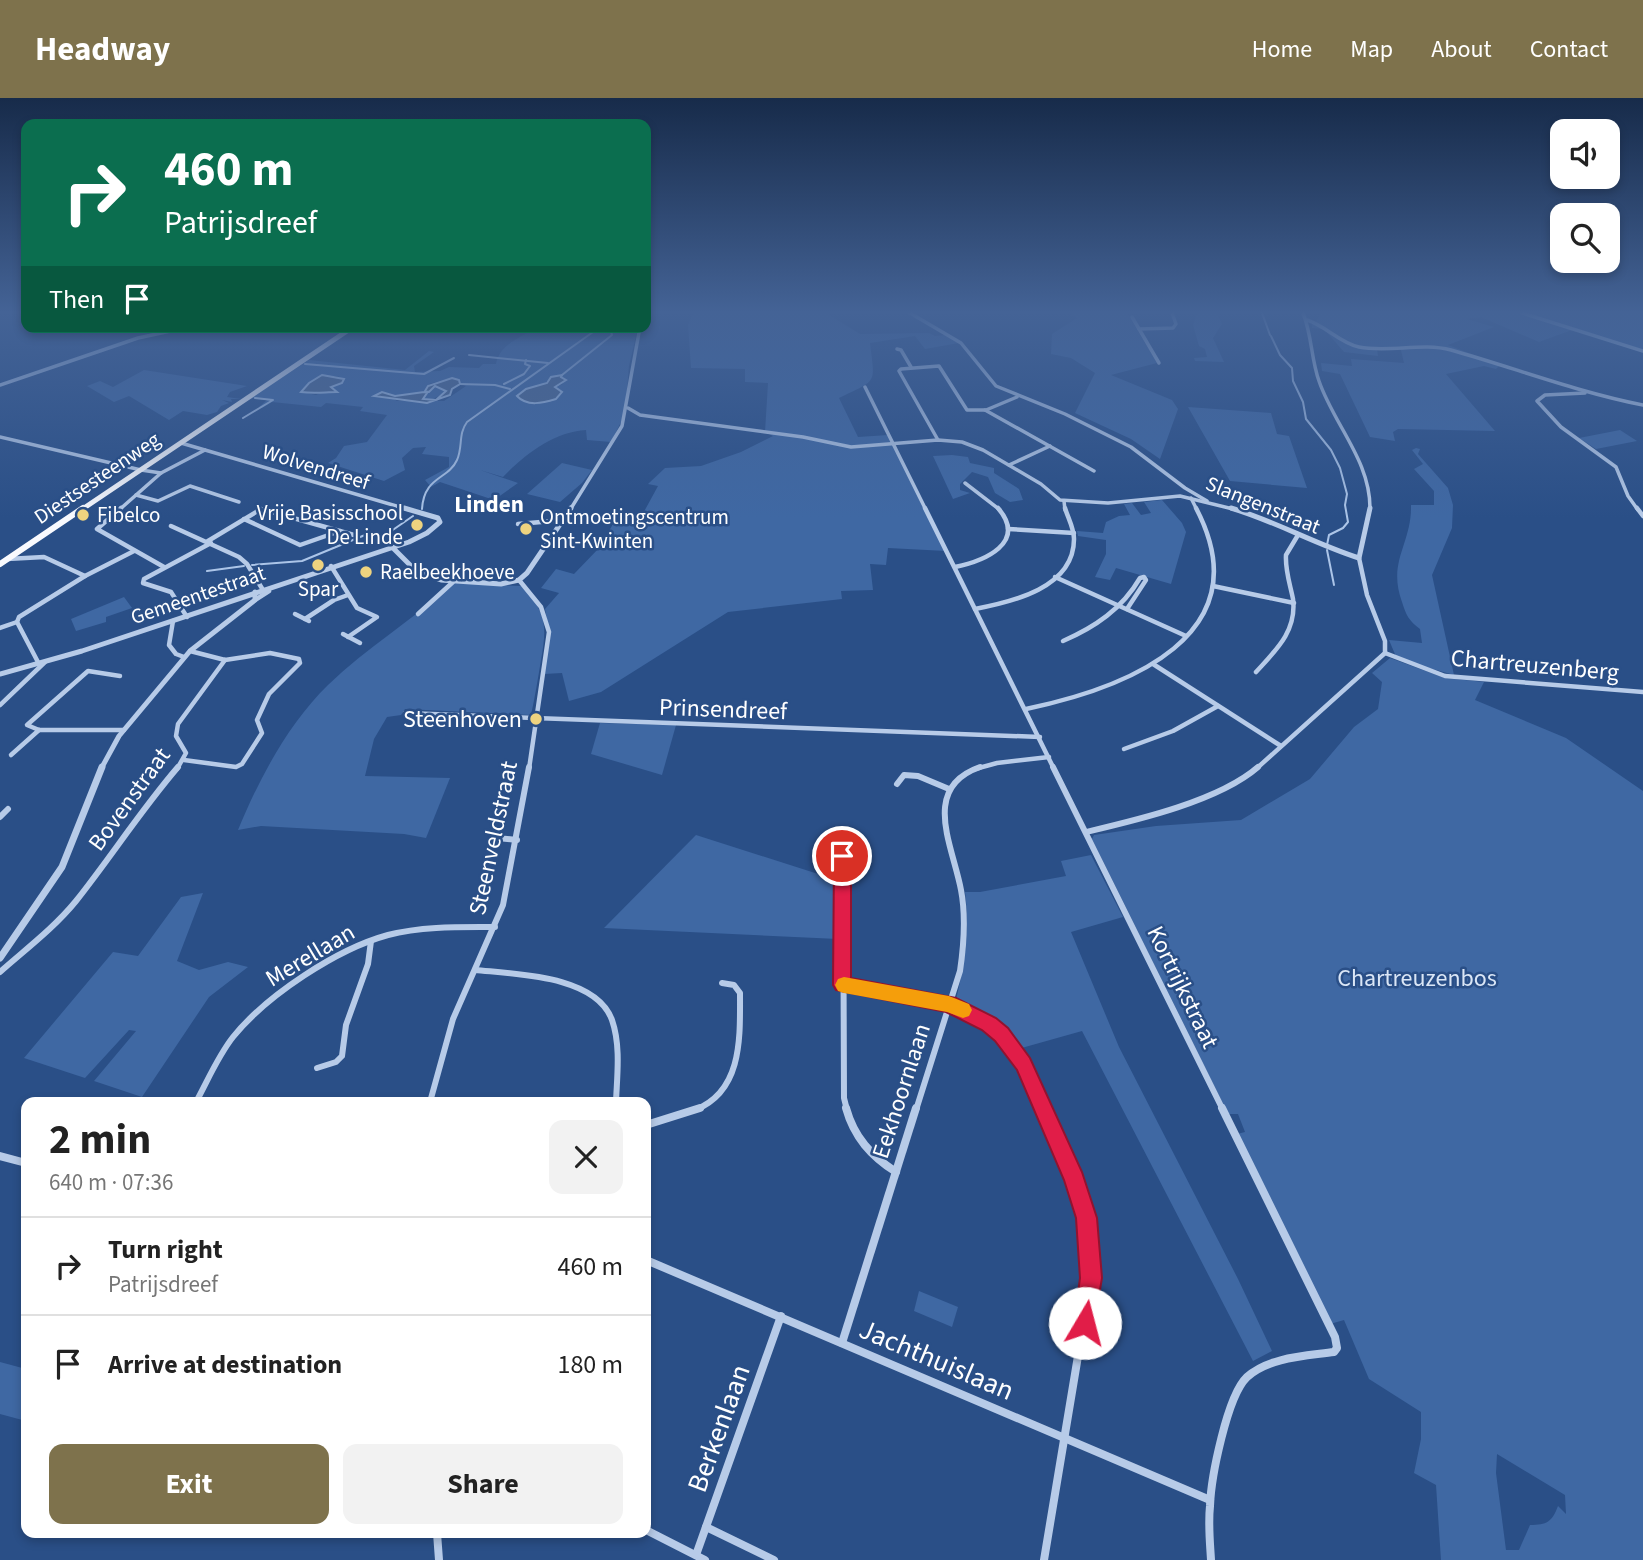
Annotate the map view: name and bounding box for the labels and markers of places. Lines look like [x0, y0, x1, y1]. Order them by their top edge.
place label: Vrije Basisschool De Linde [257, 498, 403, 552]
place label: Fibelco [97, 500, 160, 530]
place label: Ontmoetingscentrum Sint-Kwinten [540, 502, 729, 556]
marker: Fibelco [75, 507, 91, 523]
marker: Vrije Basisschool De Linde [409, 517, 425, 533]
marker: Ontmoetingscentrum Sint-Kwinten [518, 521, 534, 537]
marker: Spar [310, 557, 326, 573]
place label: Raelbeekhoeve [380, 557, 515, 587]
marker: Raelbeekhoeve [358, 564, 374, 580]
place label: Spar [298, 574, 339, 604]
place label: Steenhoven [403, 702, 522, 737]
marker: Steenhoven [528, 711, 544, 727]
pin [812, 826, 872, 886]

